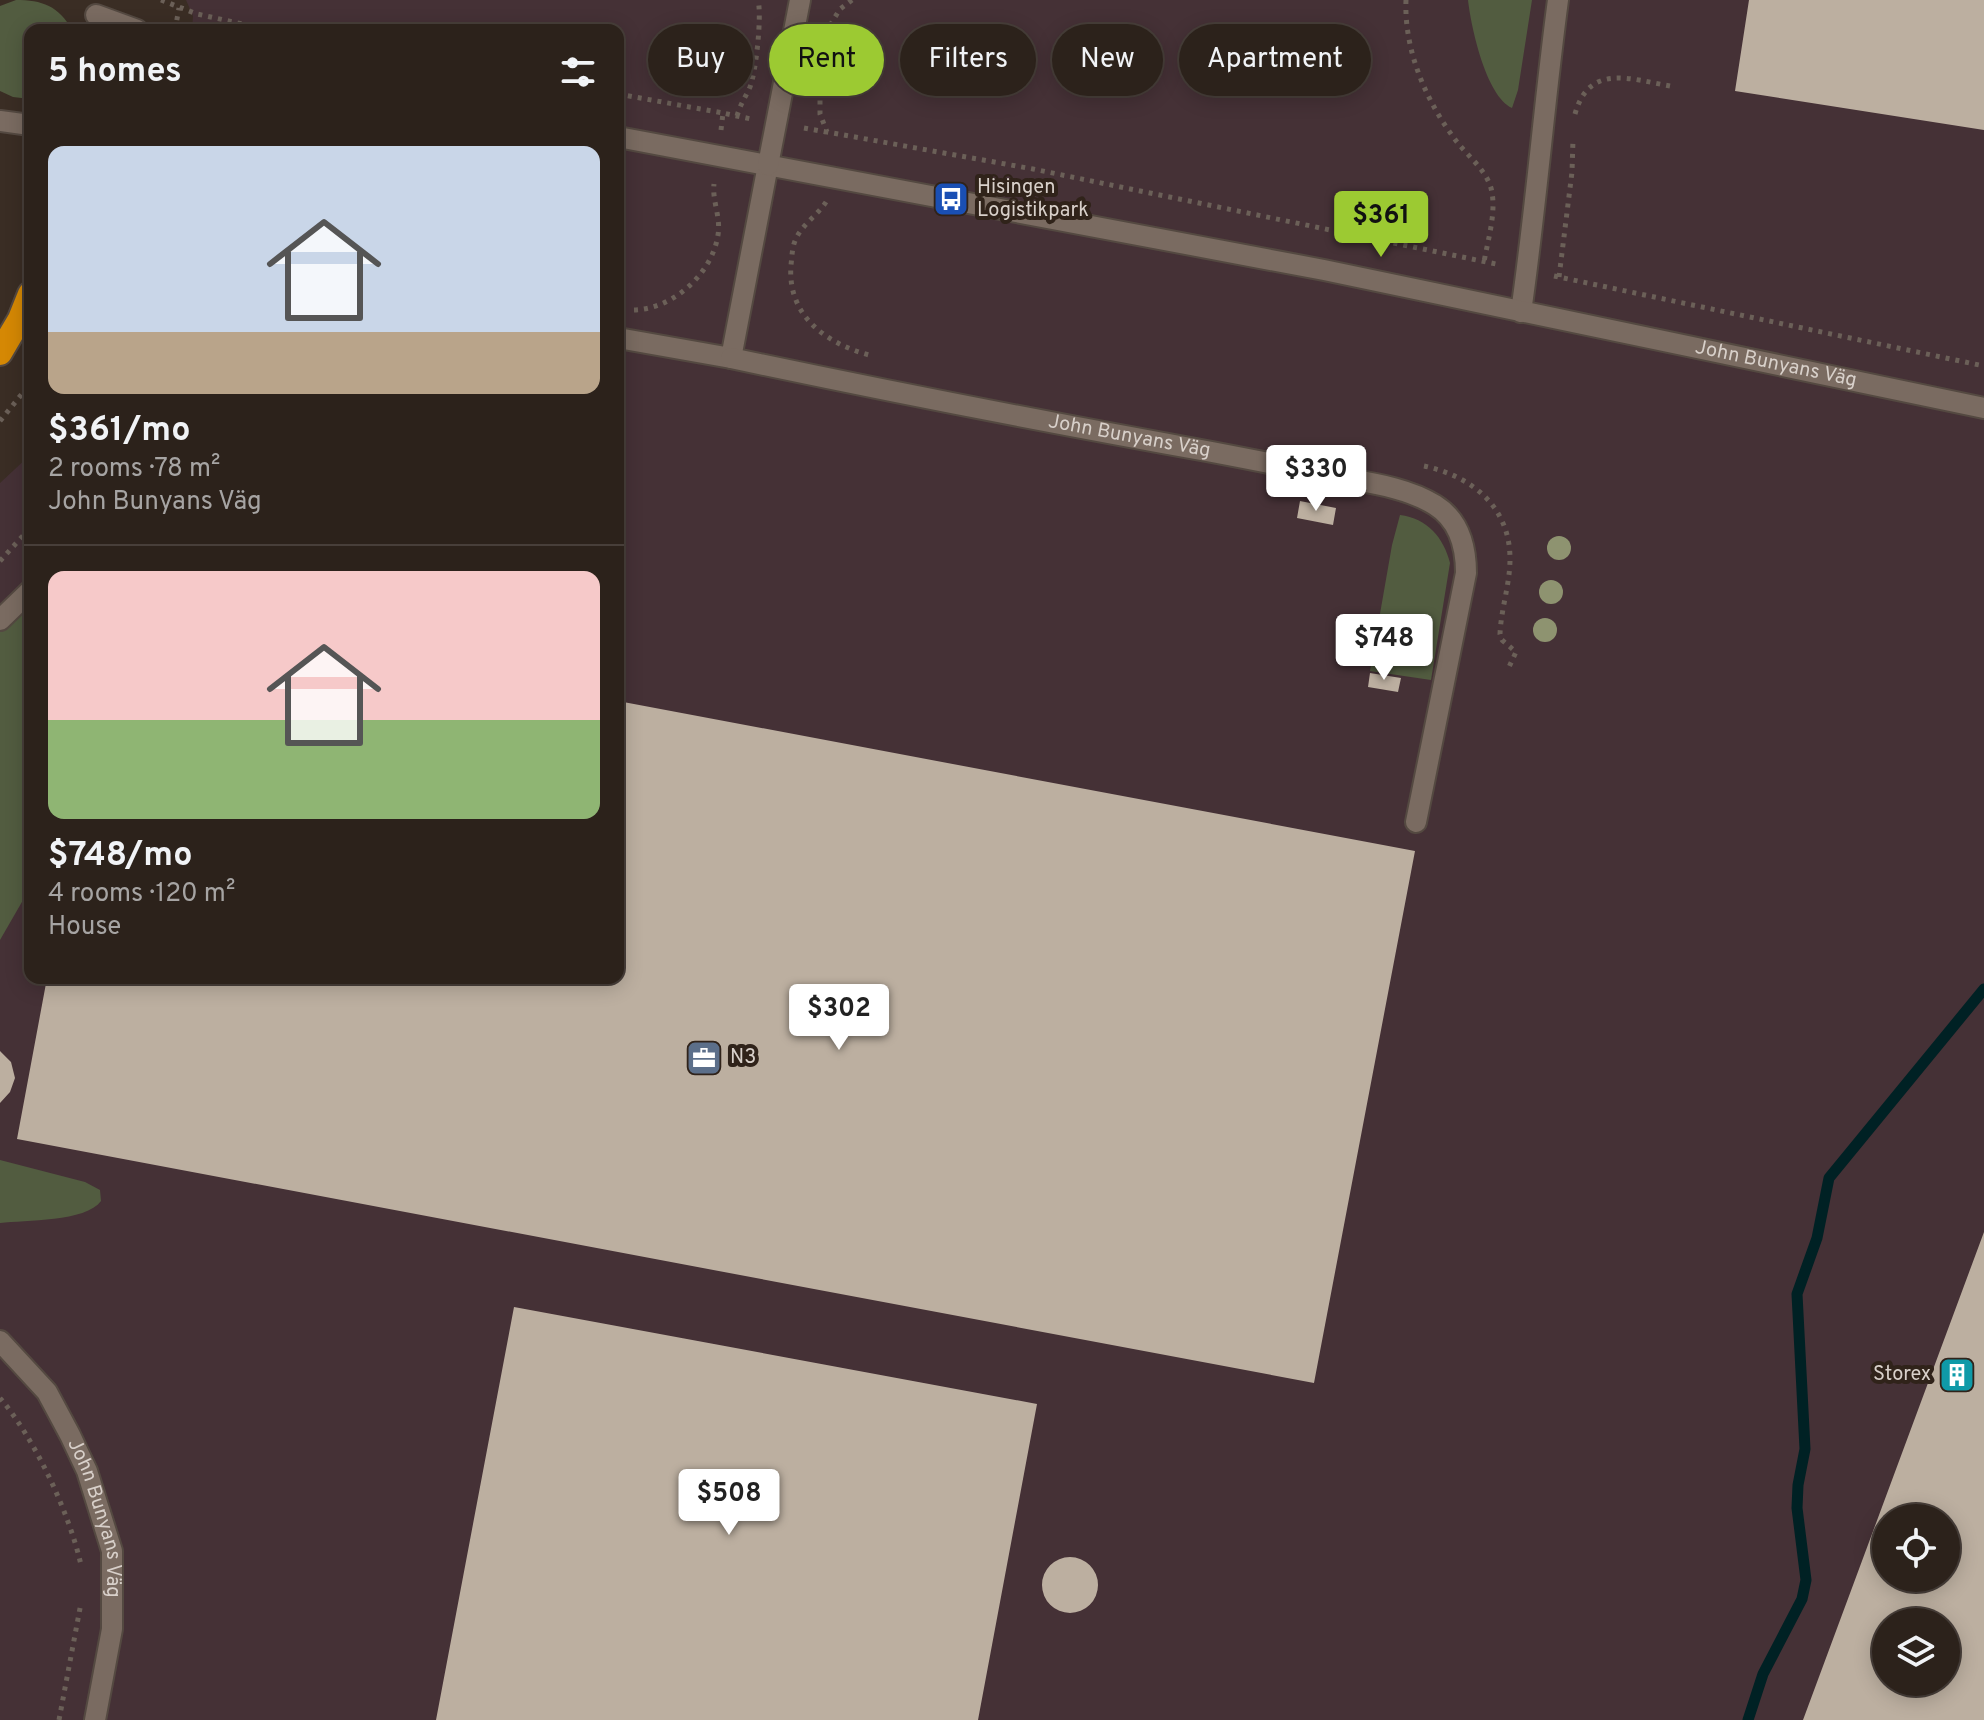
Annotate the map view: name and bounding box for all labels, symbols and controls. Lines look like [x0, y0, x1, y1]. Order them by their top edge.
chip: Buy [648, 24, 753, 96]
chip: Rent [769, 24, 884, 96]
chip: Filters [900, 24, 1036, 96]
chip: New [1052, 24, 1163, 96]
chip: Apartment [1179, 24, 1371, 96]
icon: filters [556, 50, 600, 94]
text: 5 homes [48, 51, 182, 94]
place label: Hisingen Logistikpark [977, 175, 1089, 224]
bus stop icon: Hisingen Logistikpark [932, 180, 970, 218]
pin: $361 [1334, 191, 1428, 259]
icon: home [252, 198, 396, 342]
text: $361 [1352, 200, 1410, 233]
street label: John Bunyans Väg [1693, 335, 1859, 394]
street label: John Bunyans Väg [1046, 409, 1212, 464]
text: $361/mo [48, 410, 190, 453]
pin: $330 [1269, 445, 1363, 513]
text: 2 rooms · 78 m² [48, 453, 220, 486]
text: $330 [1284, 454, 1348, 487]
text: John Bunyans Väg [48, 486, 262, 519]
pin: $748 [1337, 614, 1431, 682]
icon: home [252, 623, 396, 767]
text: $748 [1354, 623, 1414, 656]
text: $748/mo [48, 835, 192, 878]
text: 4 rooms · 120 m² [48, 878, 235, 911]
text: House [48, 911, 121, 944]
pin: $302 [792, 984, 886, 1052]
text: $302 [807, 993, 871, 1026]
office icon: N3 [685, 1039, 723, 1077]
place label: N3 [730, 1045, 756, 1071]
building icon: Storex [1938, 1356, 1976, 1394]
place label: Storex [1873, 1362, 1931, 1388]
street label: John Bunyans Väg [61, 1435, 125, 1598]
pin: $508 [682, 1469, 776, 1537]
text: $508 [697, 1478, 761, 1511]
map controls [1872, 1504, 1960, 1696]
button: locate [1872, 1504, 1960, 1592]
button: layers [1872, 1608, 1960, 1696]

